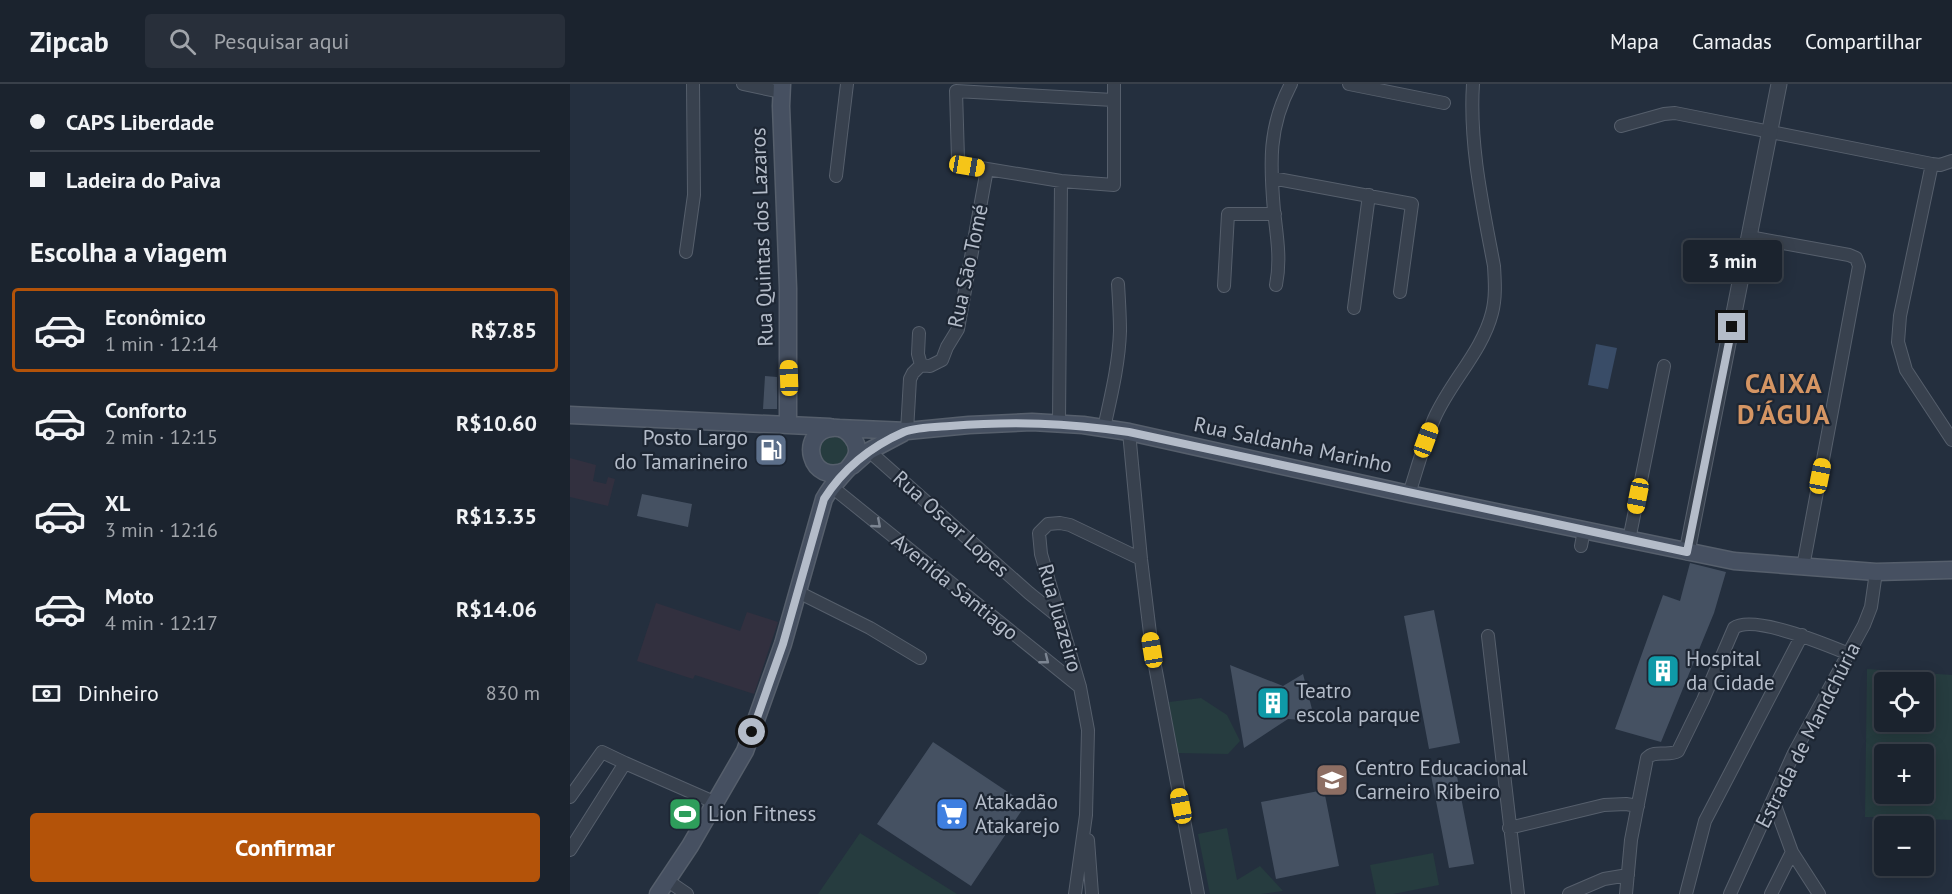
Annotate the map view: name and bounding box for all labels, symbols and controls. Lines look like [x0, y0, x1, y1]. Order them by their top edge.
search box [145, 14, 565, 68]
text: Zipcab [30, 23, 109, 60]
icon: search [166, 25, 199, 58]
text: Pesquisar aqui [214, 27, 349, 55]
text: Mapa [1610, 28, 1659, 55]
text: Camadas [1692, 28, 1772, 55]
text: Compartilhar [1805, 28, 1922, 55]
text: CAPS Liberdade [66, 108, 214, 136]
street label: Rua Quintas dos Lazaros [744, 127, 779, 347]
car [948, 154, 986, 178]
text: Ladeira do Paiva [66, 166, 221, 194]
street label: Rua Sāo Tomé [941, 202, 994, 330]
text: Escolha a viagem [30, 235, 227, 269]
callout: 3 min [1682, 240, 1782, 282]
text: 3 min [1708, 248, 1757, 274]
icon: car [33, 303, 87, 357]
text: Econômico [105, 303, 206, 331]
route end [1718, 313, 1745, 340]
text: R$7.85 [471, 316, 537, 344]
text: 1 min · 12:14 [105, 331, 218, 357]
car [779, 360, 799, 396]
district label: CAIXA D'ÁGUA [1737, 366, 1831, 431]
icon: car [33, 396, 87, 450]
text: Conforto [105, 396, 187, 424]
text: R$10.60 [456, 409, 537, 437]
street label: Rua Saldanha Marinho [1191, 410, 1395, 479]
car [1411, 420, 1441, 460]
text: 2 min · 12:15 [105, 424, 218, 450]
place label: Posto Largo do Tamarineiro [614, 424, 748, 475]
fuel station icon: Posto Largo do Tamarineiro [753, 432, 789, 468]
car [1808, 457, 1832, 495]
street label: Rua Oscar Lopes [888, 464, 1015, 583]
car [1626, 477, 1650, 515]
icon: car [33, 489, 87, 543]
text: XL [105, 489, 130, 517]
text: R$13.35 [456, 502, 537, 530]
one-way arrow [870, 516, 881, 527]
text: 3 min · 12:16 [105, 517, 218, 543]
street label: Avenida Santiago [886, 527, 1024, 646]
street label: Rua Juazeiro [1032, 561, 1089, 675]
icon: car [33, 582, 87, 636]
text: Moto [105, 582, 154, 610]
text: R$14.06 [456, 595, 537, 623]
text: 4 min · 12:17 [105, 610, 218, 636]
car [1140, 631, 1164, 669]
street label: Estrada de Mandchúria [1749, 637, 1866, 832]
place label: Hospital da Cidade [1686, 645, 1775, 696]
one-way arrow [1038, 652, 1049, 663]
building icon: Hospital da Cidade [1645, 653, 1681, 689]
map controls [1874, 672, 1934, 876]
button: locate [1874, 672, 1934, 732]
icon: cash [30, 677, 63, 710]
place label: Teatro escola parque [1296, 677, 1420, 728]
text: Dinheiro [78, 679, 159, 707]
text: 830 m [486, 680, 540, 706]
building icon: Teatro escola parque [1255, 685, 1291, 721]
route start [738, 718, 765, 745]
button: + [1874, 744, 1934, 804]
place label: Centro Educacional Carneiro Ribeiro [1355, 754, 1528, 805]
school or university icon: Centro Educacional Carneiro Ribeiro [1314, 762, 1350, 798]
car [1169, 787, 1193, 825]
place label: Atakadão Atakarejo [975, 788, 1060, 839]
sports icon: Lion Fitness [667, 796, 703, 832]
supermarket icon: Atakadão Atakarejo [934, 796, 970, 832]
place label: Lion Fitness [708, 800, 816, 827]
button: Confirmar [30, 813, 540, 882]
button: − [1874, 816, 1934, 876]

